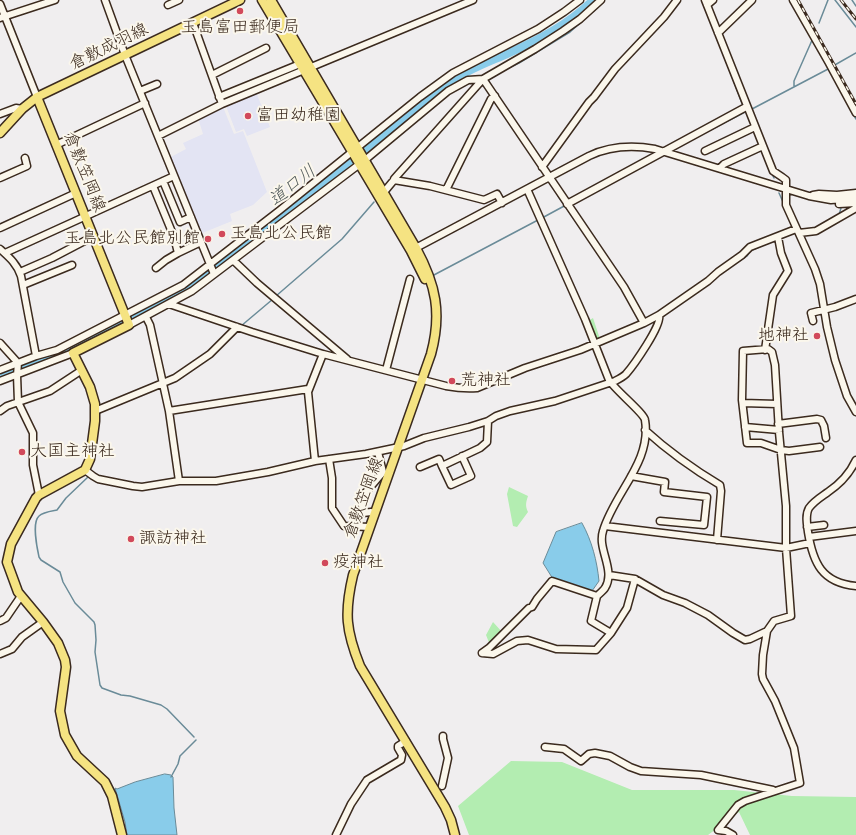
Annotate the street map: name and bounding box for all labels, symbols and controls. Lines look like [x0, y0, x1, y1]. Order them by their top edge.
marker: 玉島富田郵便局 [235, 6, 245, 16]
place label: 玉島富田郵便局 [181, 18, 299, 38]
street label: 倉敷成羽線 [66, 19, 152, 75]
place label: 富田幼稚園 [256, 106, 341, 126]
marker: 富田幼稚園 [243, 111, 253, 121]
street label: 倉敷笠岡線 [59, 129, 109, 215]
water label: 道口川 [265, 161, 321, 211]
place label: 玉島北公民館 [230, 224, 332, 244]
place label: 玉島北公民館別館 [64, 229, 200, 249]
marker: 玉島北公民館 [217, 229, 227, 239]
marker: 玉島北公民館別館 [203, 234, 213, 244]
place label: 地神社 [758, 326, 809, 346]
marker: 地神社 [812, 331, 822, 341]
place label: 荒神社 [460, 371, 511, 391]
marker: 荒神社 [447, 376, 457, 386]
place label: 大国主神社 [30, 442, 115, 462]
marker: 大国主神社 [17, 447, 27, 457]
street label: 倉敷笠岡線 [340, 455, 388, 541]
place label: 諏訪神社 [139, 529, 207, 549]
marker: 諏訪神社 [126, 534, 136, 544]
place label: 疫神社 [333, 553, 384, 573]
marker: 疫神社 [320, 558, 330, 568]

